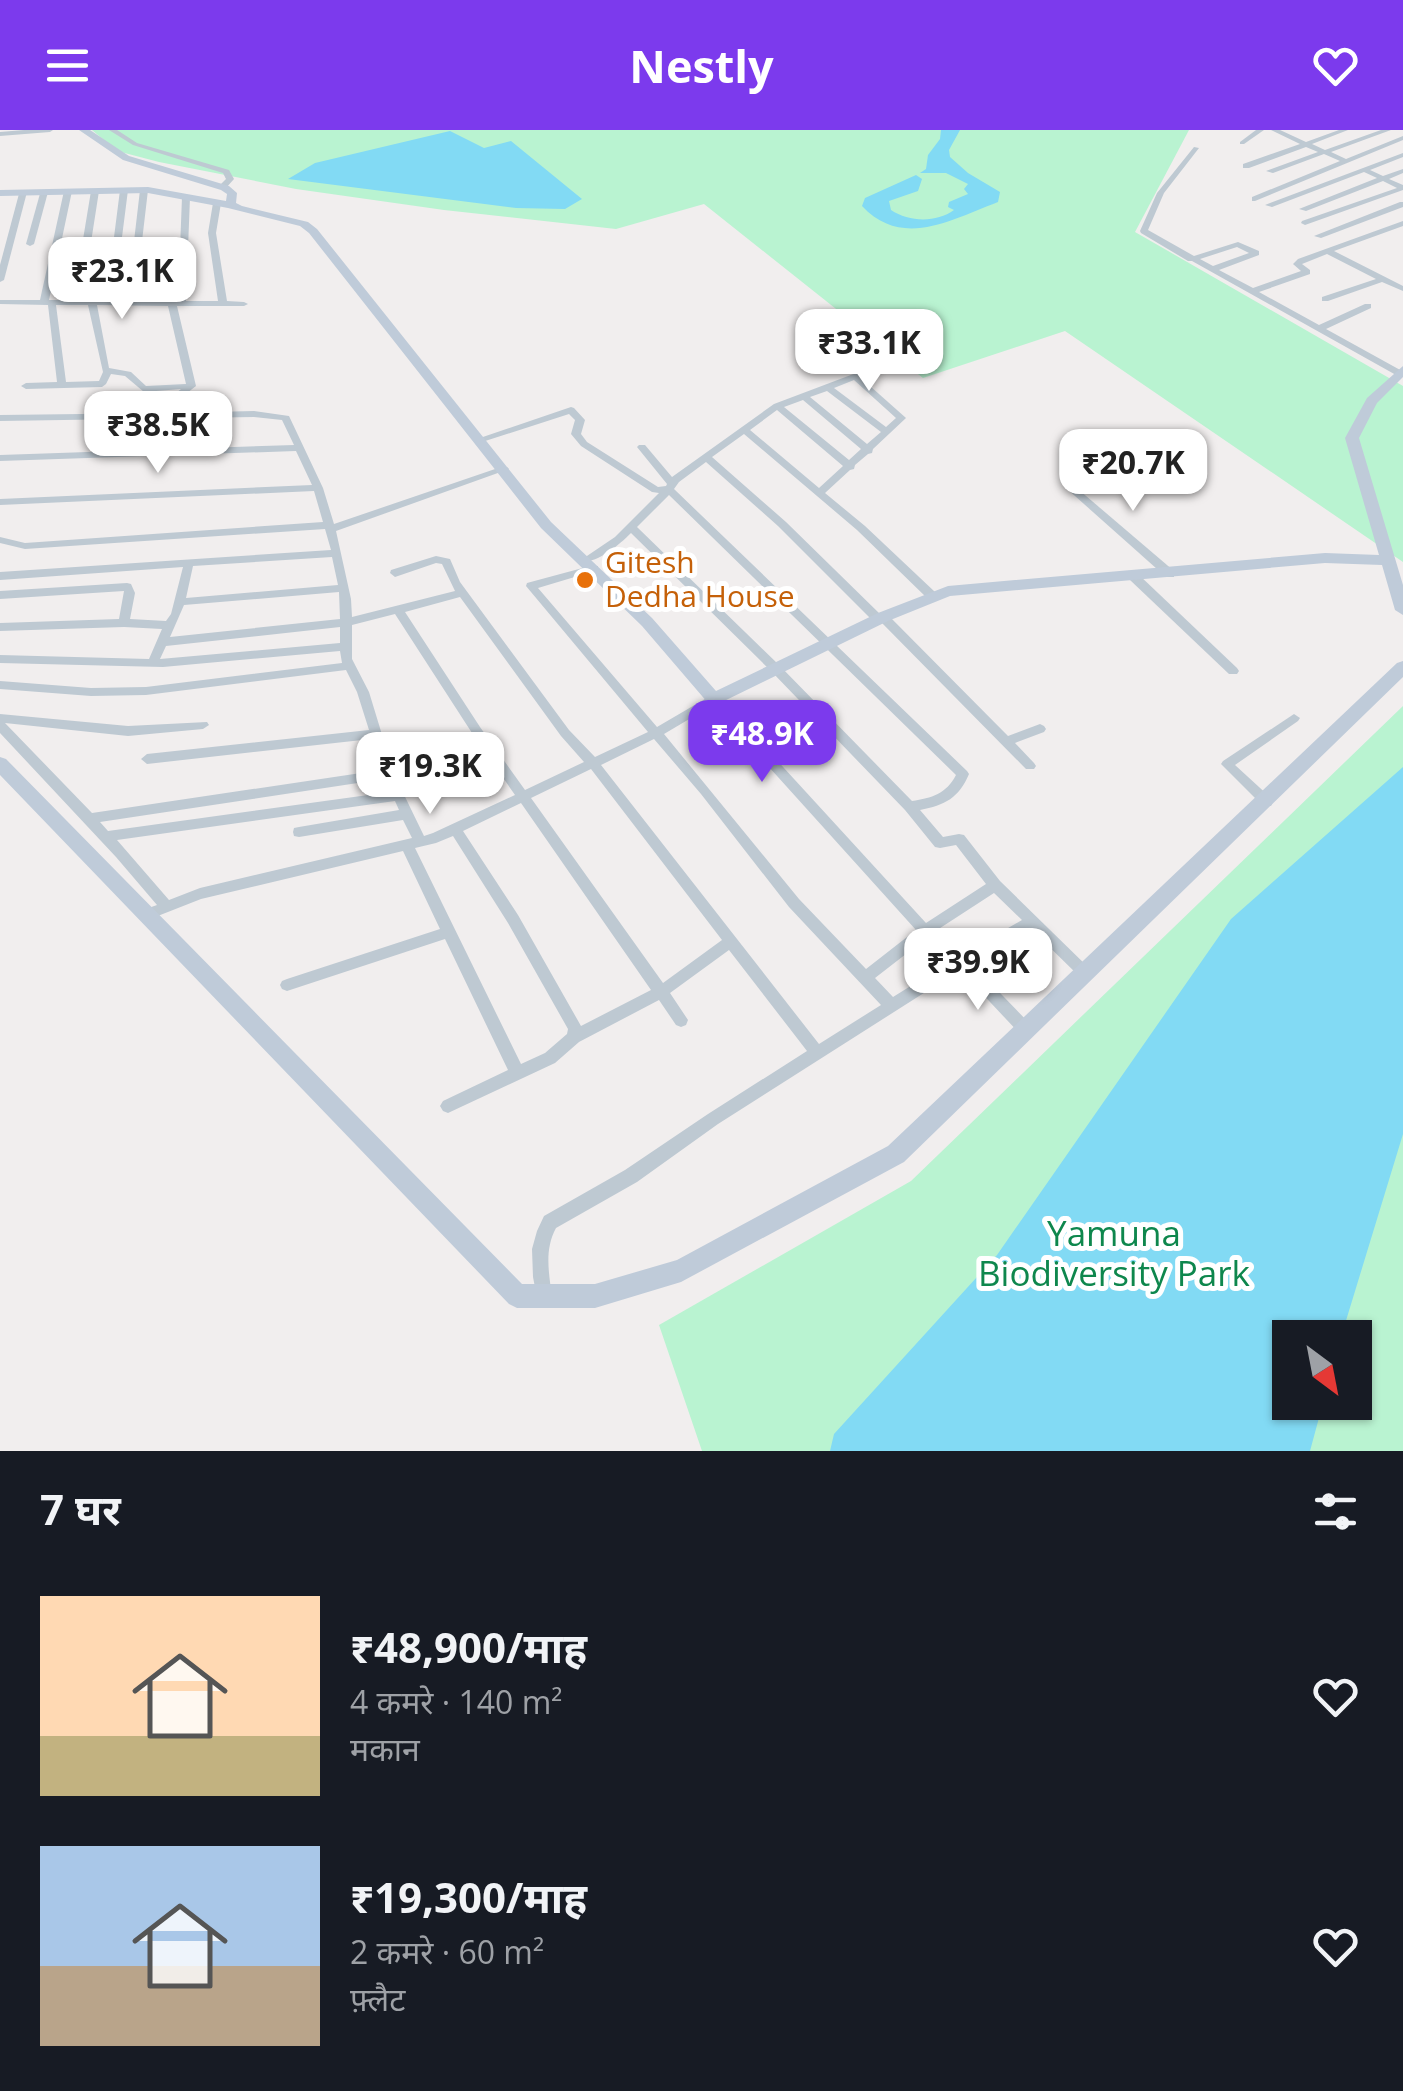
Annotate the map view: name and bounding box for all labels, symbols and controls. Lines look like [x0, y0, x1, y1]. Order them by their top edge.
text: Nestly [629, 35, 774, 96]
icon: menu [40, 38, 95, 93]
icon: heart [1308, 38, 1363, 93]
pin: ₹23.1K [41, 237, 203, 322]
text: ₹23.1K [70, 248, 174, 291]
pin: ₹33.1K [788, 309, 950, 394]
text: ₹33.1K [817, 320, 921, 363]
pin: ₹38.5K [77, 391, 239, 476]
text: ₹38.5K [106, 402, 210, 445]
pin: ₹20.7K [1052, 429, 1214, 514]
text: ₹20.7K [1081, 440, 1185, 483]
place label: Gitesh Dedha House [605, 541, 795, 616]
marker: Gitesh Dedha House [574, 569, 596, 591]
pin: ₹48.9K [681, 700, 843, 785]
text: ₹48.9K [710, 711, 814, 754]
pin: ₹19.3K [349, 732, 511, 817]
text: ₹19.3K [378, 743, 482, 786]
pin: ₹39.9K [897, 928, 1059, 1013]
text: ₹39.9K [926, 939, 1030, 982]
park label: Yamuna Biodiversity Park [978, 1209, 1251, 1296]
north arrow [1272, 1320, 1372, 1420]
map controls [1272, 1320, 1372, 1420]
text: 7 घर [40, 1480, 121, 1537]
icon: filters [1308, 1484, 1363, 1539]
text: ₹48,900/माह [350, 1618, 587, 1675]
icon: home [120, 1636, 240, 1756]
icon: heart [1308, 1669, 1363, 1724]
text: 4 कमरे · 140 m² [350, 1680, 562, 1723]
text: मकान [350, 1727, 420, 1770]
text: ₹19,300/माह [350, 1868, 587, 1925]
icon: home [120, 1886, 240, 2006]
icon: heart [1308, 1919, 1363, 1974]
text: 2 कमरे · 60 m² [350, 1930, 544, 1973]
text: फ़्लैट [350, 1977, 405, 2020]

